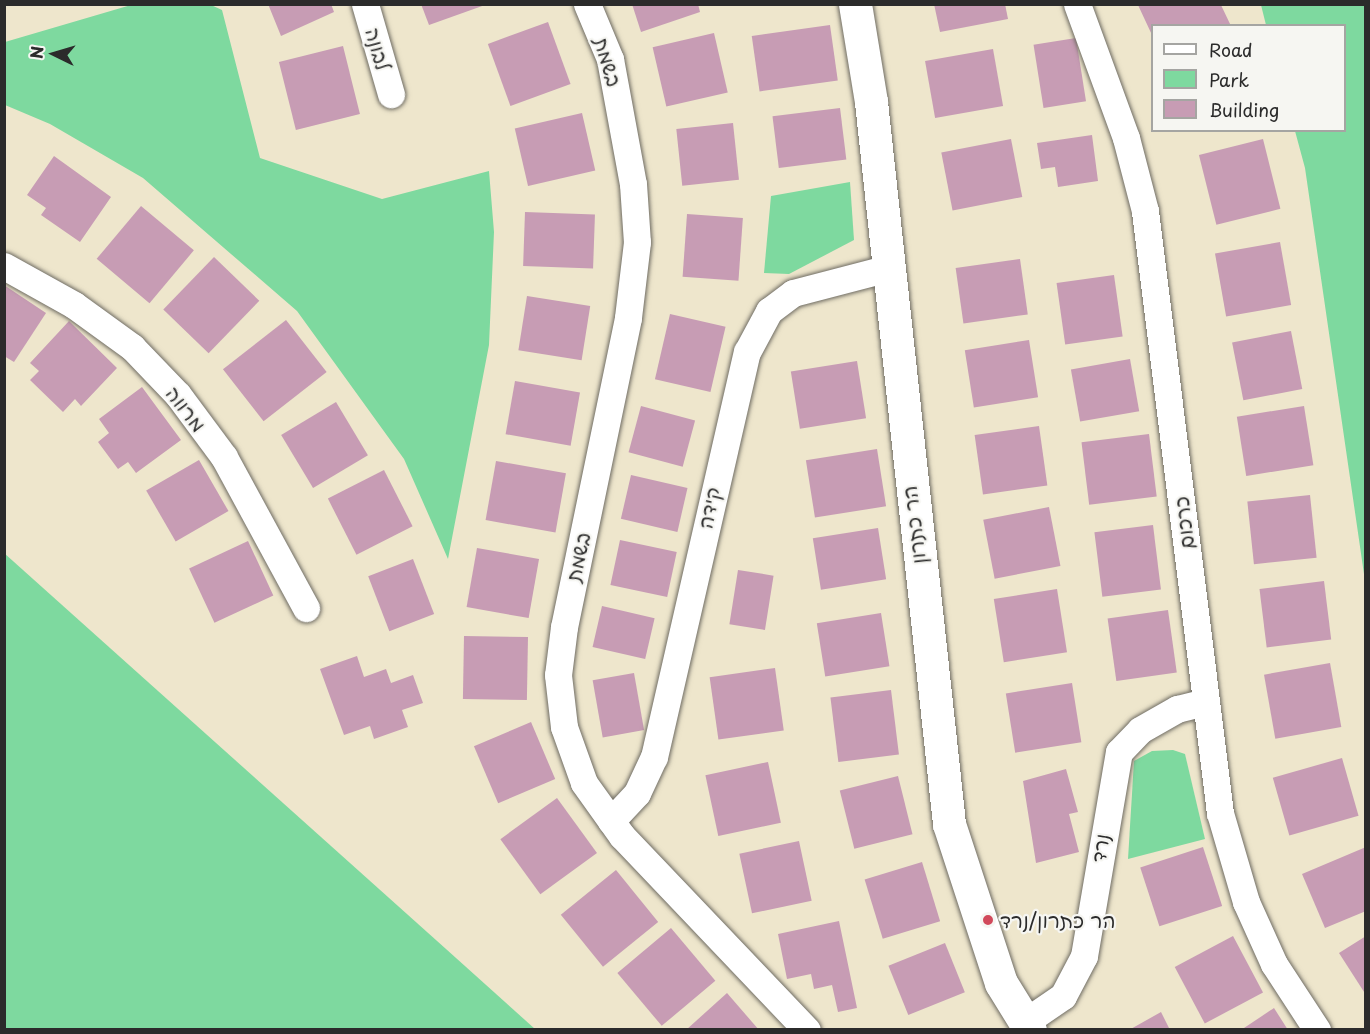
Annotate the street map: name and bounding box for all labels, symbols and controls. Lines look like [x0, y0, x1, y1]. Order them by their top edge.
north arrow [24, 24, 84, 84]
legend [1151, 24, 1346, 132]
street label: לבונה [361, 25, 395, 73]
street label: בשמת [589, 35, 627, 89]
text: Road [1209, 36, 1253, 63]
text: N [24, 45, 49, 60]
text: Park [1209, 66, 1249, 93]
text: Building [1209, 96, 1279, 123]
street label: מרווה [161, 382, 211, 436]
street label: קידה [693, 485, 725, 531]
street label: הר כתרון [897, 485, 931, 565]
street label: כרכום [1169, 495, 1199, 551]
street label: בשמת [561, 530, 595, 584]
street label: נרד [1086, 832, 1114, 864]
place label: הר כתרון/נרד [1000, 908, 1115, 932]
marker: הר כתרון/נרד [981, 913, 995, 927]

